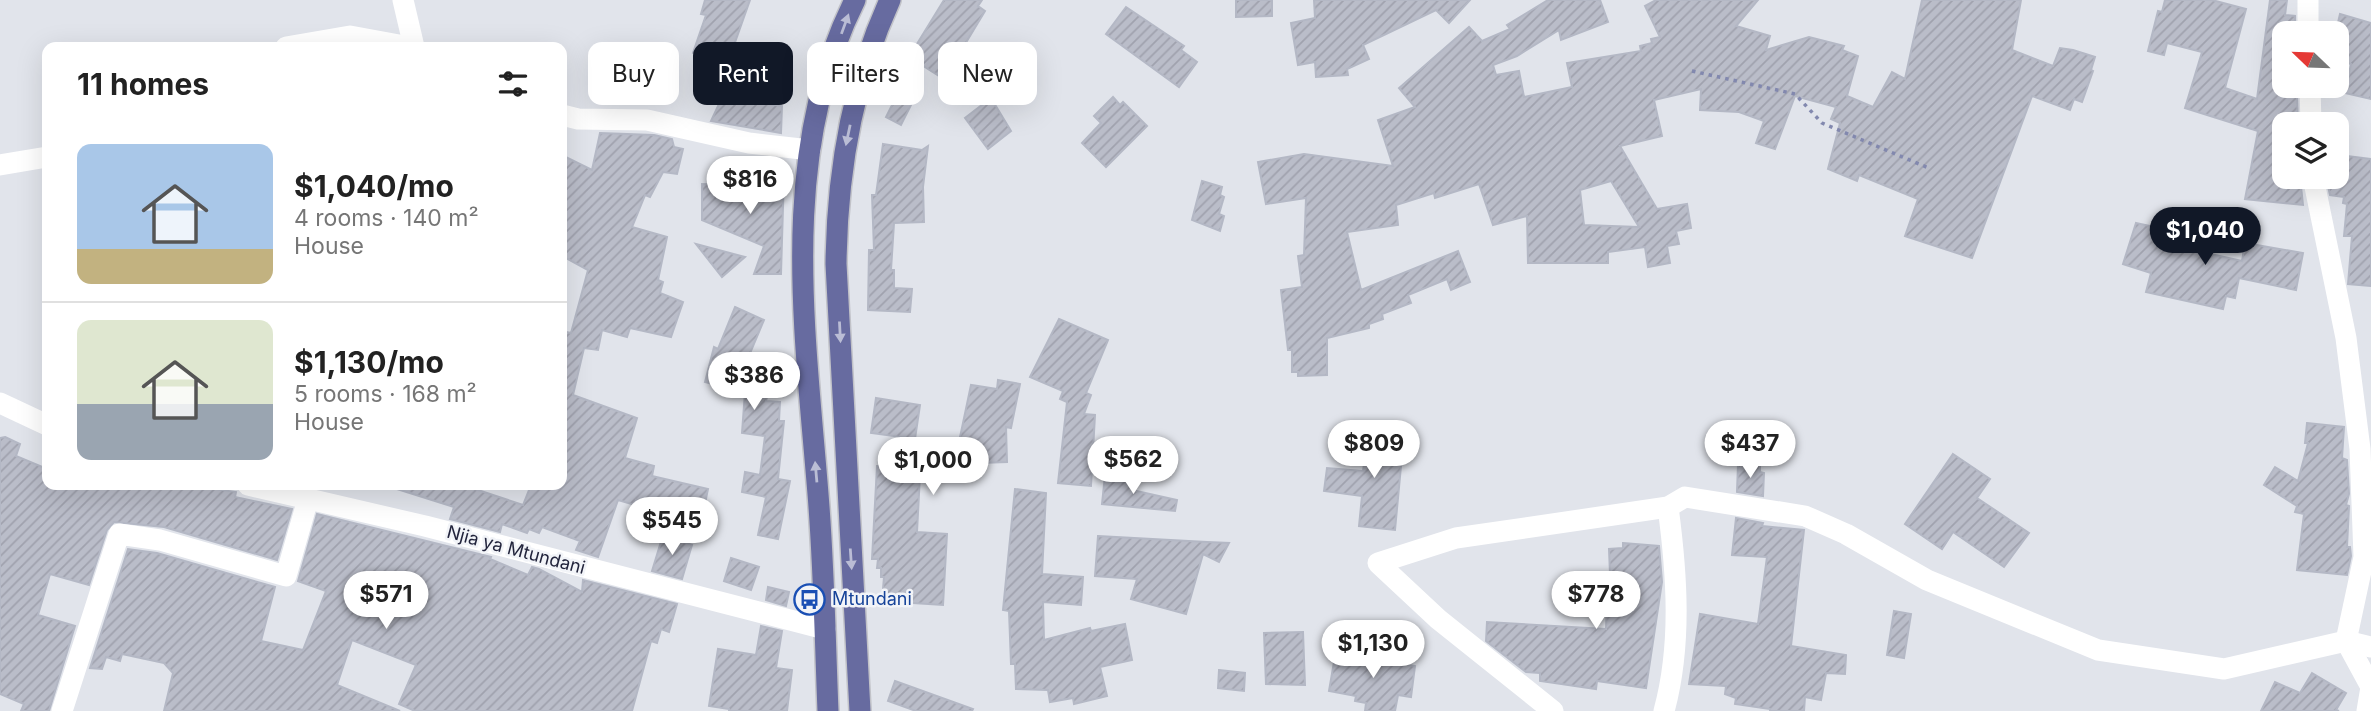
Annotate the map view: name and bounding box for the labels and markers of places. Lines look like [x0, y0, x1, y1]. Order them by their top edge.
pin: $816 [709, 156, 791, 216]
pin: $1,040 [2148, 208, 2262, 267]
pin: $386 [713, 352, 795, 412]
pin: $809 [1333, 420, 1415, 480]
pin: $437 [1709, 420, 1791, 480]
pin: $562 [1092, 436, 1174, 496]
pin: $1,000 [876, 438, 990, 497]
pin: $545 [631, 498, 713, 557]
pin: $571 [345, 572, 427, 631]
pin: $778 [1555, 572, 1637, 631]
bus stop icon: Mtundani [792, 582, 826, 616]
place label: Mtundani [832, 588, 912, 609]
pin: $1,130 [1316, 620, 1430, 680]

